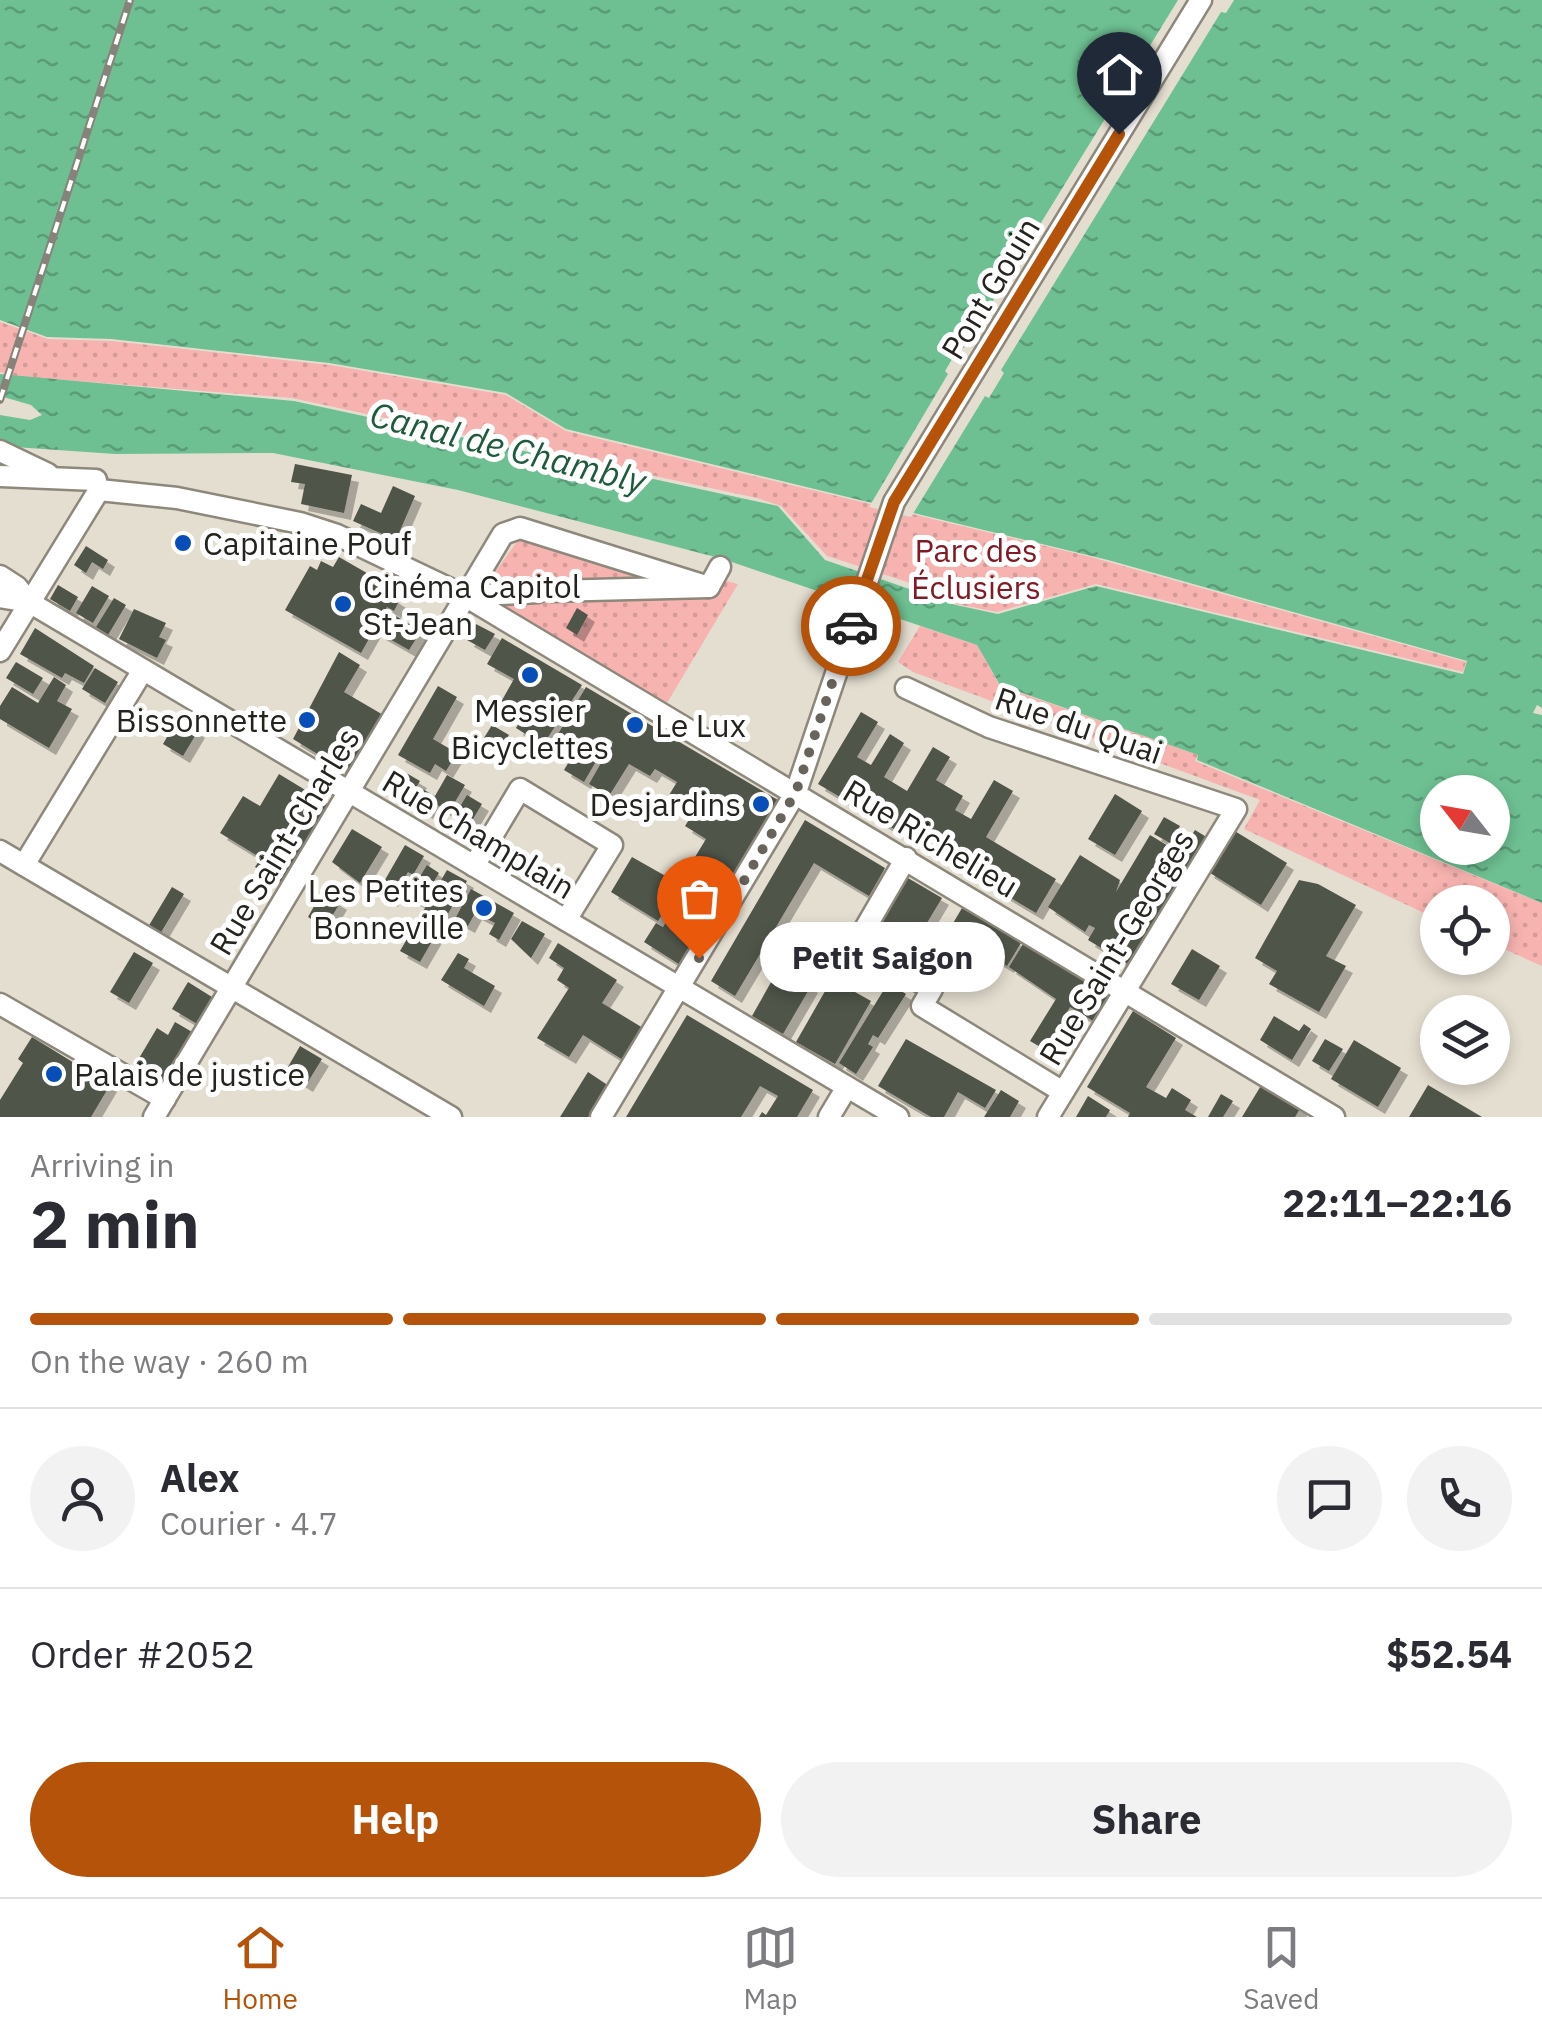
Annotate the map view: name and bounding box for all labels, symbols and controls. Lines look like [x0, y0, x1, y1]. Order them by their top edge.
pin [1077, 32, 1162, 135]
icon: home [1092, 47, 1147, 102]
street label: Pont Gouin [931, 209, 1049, 367]
water label: Canal de Chambly [365, 391, 653, 504]
place label: Capitaine Pouf [203, 522, 411, 564]
park label: Parc des Éclusiers [911, 529, 1041, 608]
marker: Capitaine Pouf [172, 532, 194, 554]
place label: Cinéma Capitol St-Jean [363, 565, 580, 644]
courier [801, 576, 901, 676]
marker: Cinéma Capitol St-Jean [332, 593, 354, 615]
icon: car [824, 599, 879, 654]
marker: Messier Bicyclettes [519, 664, 541, 686]
street label: Rue du Quai [990, 677, 1168, 773]
place label: Messier Bicyclettes [451, 689, 609, 768]
place label: Bissonnette [116, 699, 287, 741]
place label: Le Lux [655, 704, 746, 746]
marker: Bissonnette [296, 709, 318, 731]
marker: Le Lux [624, 714, 646, 736]
street label: Rue Saint-Charles [200, 720, 368, 962]
street label: Rue Champlain [375, 760, 583, 908]
street label: Rue Richelieu [836, 769, 1026, 907]
north arrow [1420, 775, 1510, 865]
map controls [1420, 775, 1510, 1085]
place label: Desjardins [589, 783, 741, 825]
marker: Desjardins [750, 793, 772, 815]
street label: Rue Saint-Georges [1029, 821, 1203, 1073]
pin [657, 856, 742, 959]
place label: Les Petites Bonneville [308, 869, 464, 948]
icon: bag [672, 871, 727, 926]
button: locate [1420, 885, 1510, 975]
marker: Les Petites Bonneville [473, 897, 495, 919]
callout: Petit Saigon [759, 923, 1004, 993]
text: Petit Saigon [792, 936, 973, 978]
button: layers [1420, 995, 1510, 1085]
place label: Palais de justice [74, 1053, 305, 1095]
marker: Palais de justice [43, 1063, 65, 1085]
text: Arriving in [30, 1144, 175, 1186]
text: 22:11–22:16 [1282, 1178, 1512, 1227]
text: 2 min [30, 1181, 200, 1266]
text: On the way · 260 m [30, 1340, 309, 1382]
button: person [30, 1446, 135, 1551]
button: chat [1277, 1446, 1382, 1551]
button: phone [1407, 1446, 1512, 1551]
text: Alex [160, 1453, 240, 1502]
text: Courier · 4.7 [160, 1502, 338, 1544]
text: Order #2052 [30, 1629, 255, 1678]
text: $52.54 [1386, 1629, 1512, 1678]
button: Help [30, 1762, 761, 1877]
button: Share [781, 1762, 1512, 1877]
tab: Home [223, 1920, 298, 2017]
tab: Map [743, 1920, 798, 2017]
tab: Saved [1243, 1920, 1319, 2017]

